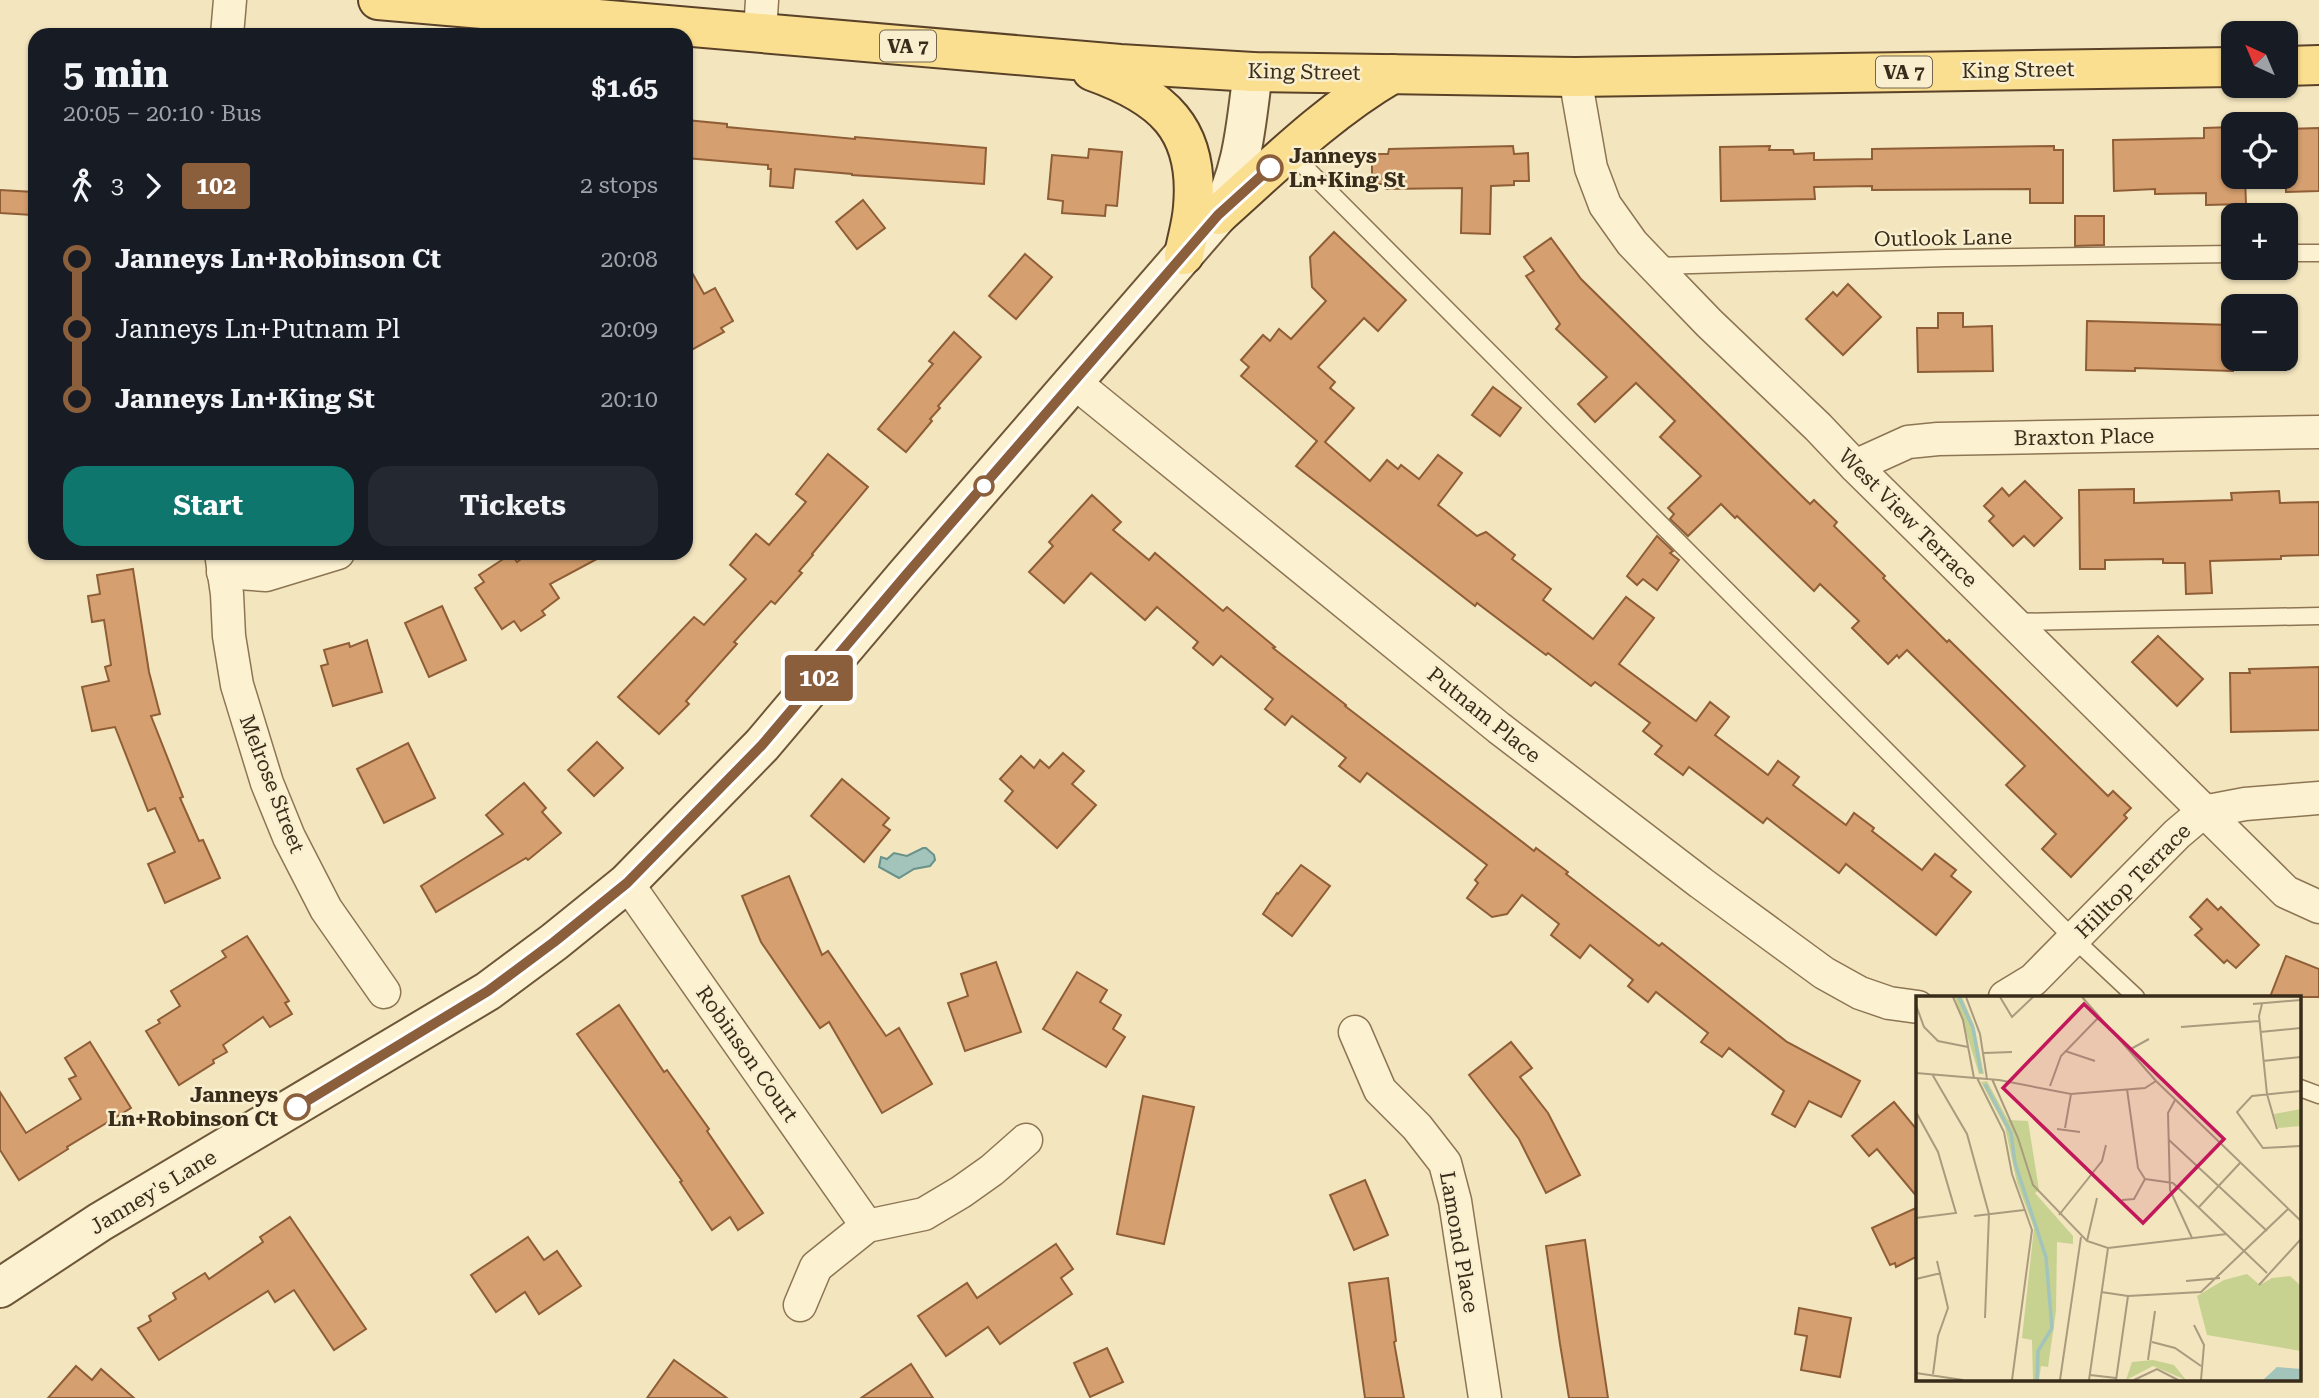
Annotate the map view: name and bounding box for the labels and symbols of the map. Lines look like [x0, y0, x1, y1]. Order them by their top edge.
north arrow [2221, 21, 2298, 98]
road number: VA 7 [880, 30, 936, 61]
road number: VA 7 [1876, 57, 1932, 88]
street label: King Street [1961, 57, 2075, 83]
street label: King Street [1247, 59, 1361, 85]
place label: Janneys Ln+King St [1289, 144, 1406, 192]
marker: Janneys Ln+King St [1257, 155, 1283, 181]
street label: Outlook Lane [1874, 225, 2012, 251]
street label: Braxton Place [2014, 424, 2154, 450]
street label: West View Terrace [1834, 444, 1982, 592]
unlabelled marker [974, 476, 994, 496]
line badge: 102 [779, 655, 859, 701]
street label: Putnam Place [1423, 662, 1545, 768]
street label: Melrose Street [235, 712, 309, 857]
street label: Hilltop Terrace [2071, 819, 2195, 943]
street label: Robinson Court [691, 981, 803, 1127]
inset map [1916, 996, 2302, 1380]
place label: Janneys Ln+Robinson Ct [108, 1083, 278, 1131]
marker: Janneys Ln+Robinson Ct [284, 1094, 310, 1120]
street label: Janney's Lane [85, 1145, 221, 1239]
street label: Lamond Place [1435, 1169, 1483, 1315]

